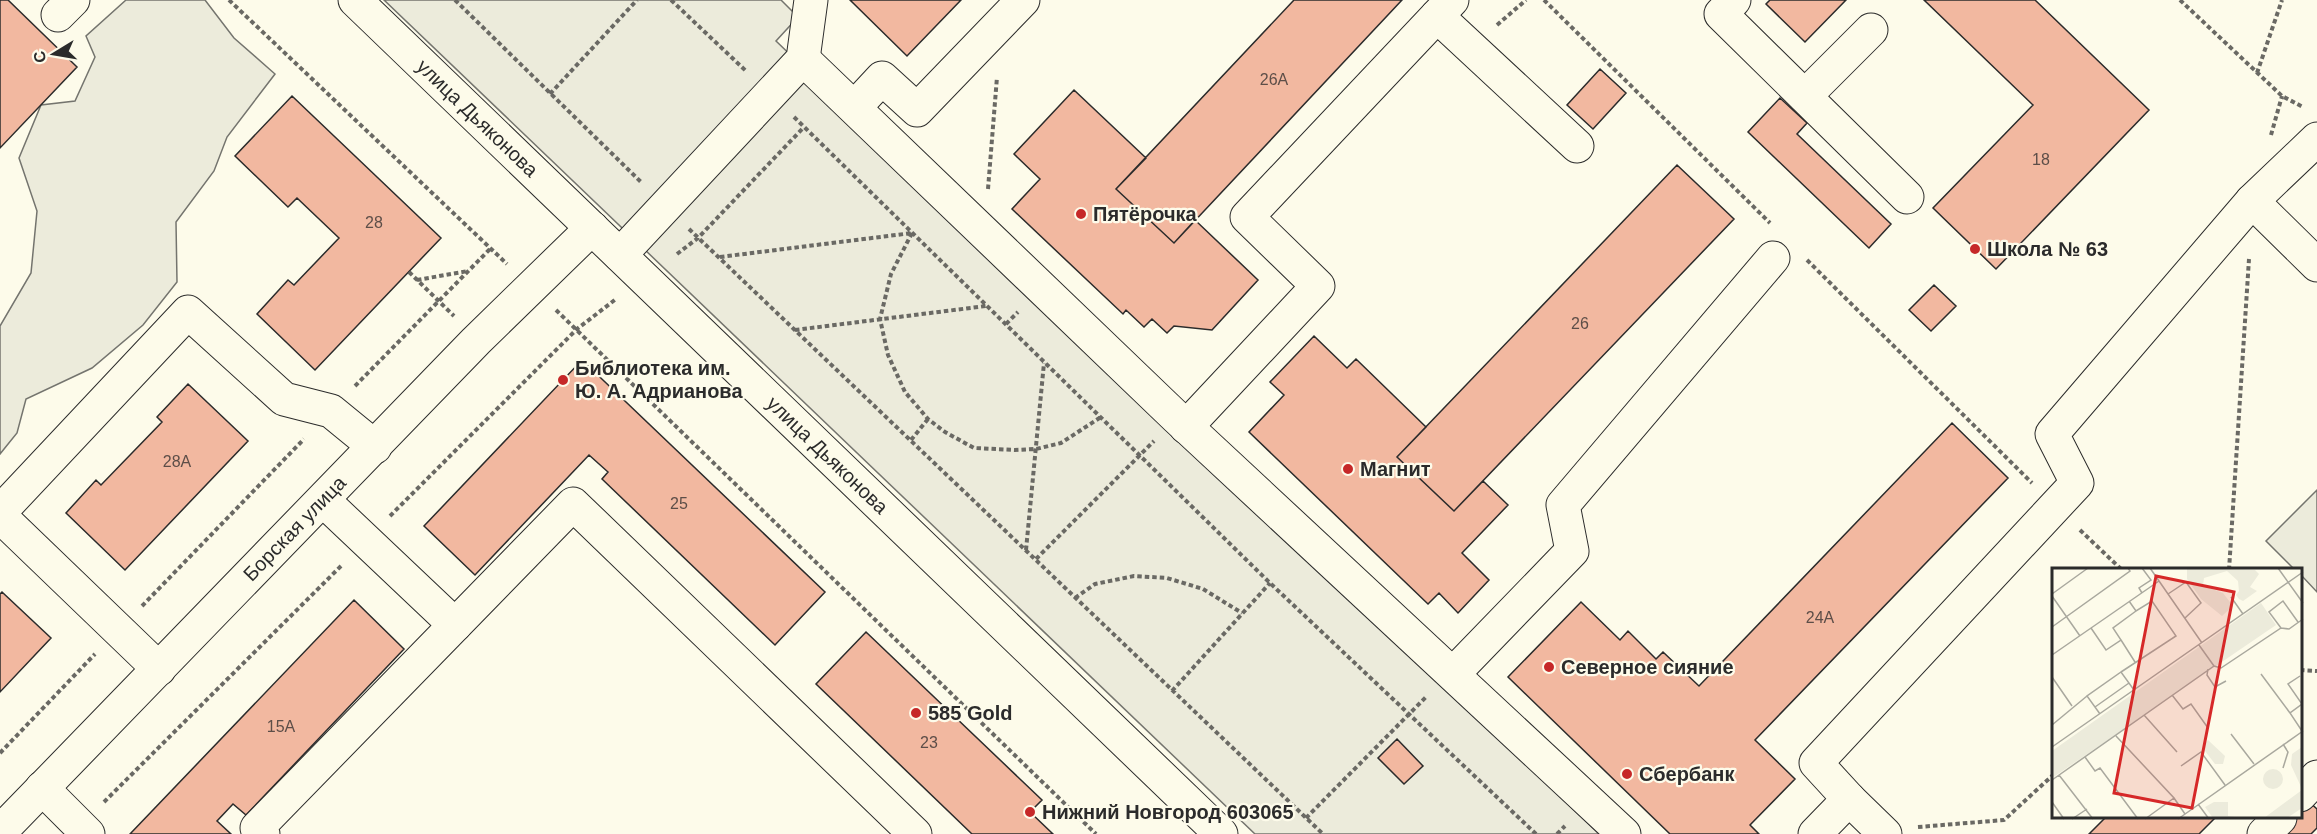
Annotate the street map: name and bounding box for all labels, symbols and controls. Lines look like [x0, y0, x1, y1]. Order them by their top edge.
north arrow [24, 24, 84, 84]
text: С [30, 49, 49, 64]
street label: улица Дьяконова [412, 55, 543, 182]
house number: 26А [1260, 71, 1289, 88]
house number: 18 [2032, 151, 2050, 168]
place label: Пятёрочка [1093, 203, 1198, 225]
marker: Пятёрочка [1074, 207, 1088, 221]
house number: 28 [365, 214, 383, 231]
place label: Школа № 63 [1987, 238, 2108, 260]
marker: Школа № 63 [1968, 242, 1982, 256]
house number: 26 [1571, 315, 1589, 332]
place label: Библиотека им. Ю. А. Адрианова [575, 357, 743, 402]
marker: Библиотека им. Ю. А. Адрианова [556, 373, 570, 387]
street label: улица Дьяконова [763, 392, 893, 519]
house number: 28А [163, 453, 192, 470]
place label: Магнит [1360, 458, 1431, 480]
marker: Магнит [1341, 462, 1355, 476]
street label: Борская улица [239, 471, 351, 585]
house number: 25 [670, 495, 688, 512]
inset map [2052, 568, 2302, 819]
house number: 24А [1806, 609, 1835, 626]
place label: Северное сияние [1561, 656, 1734, 678]
marker: Северное сияние [1542, 660, 1556, 674]
place label: 585 Gold [928, 702, 1012, 724]
marker: 585 Gold [909, 706, 923, 720]
house number: 15А [267, 718, 296, 735]
house number: 23 [920, 734, 938, 751]
place label: Сбербанк [1639, 763, 1735, 785]
marker: Сбербанк [1620, 767, 1634, 781]
place label: Нижний Новгород 603065 [1042, 801, 1294, 823]
marker: Нижний Новгород 603065 [1023, 805, 1037, 819]

